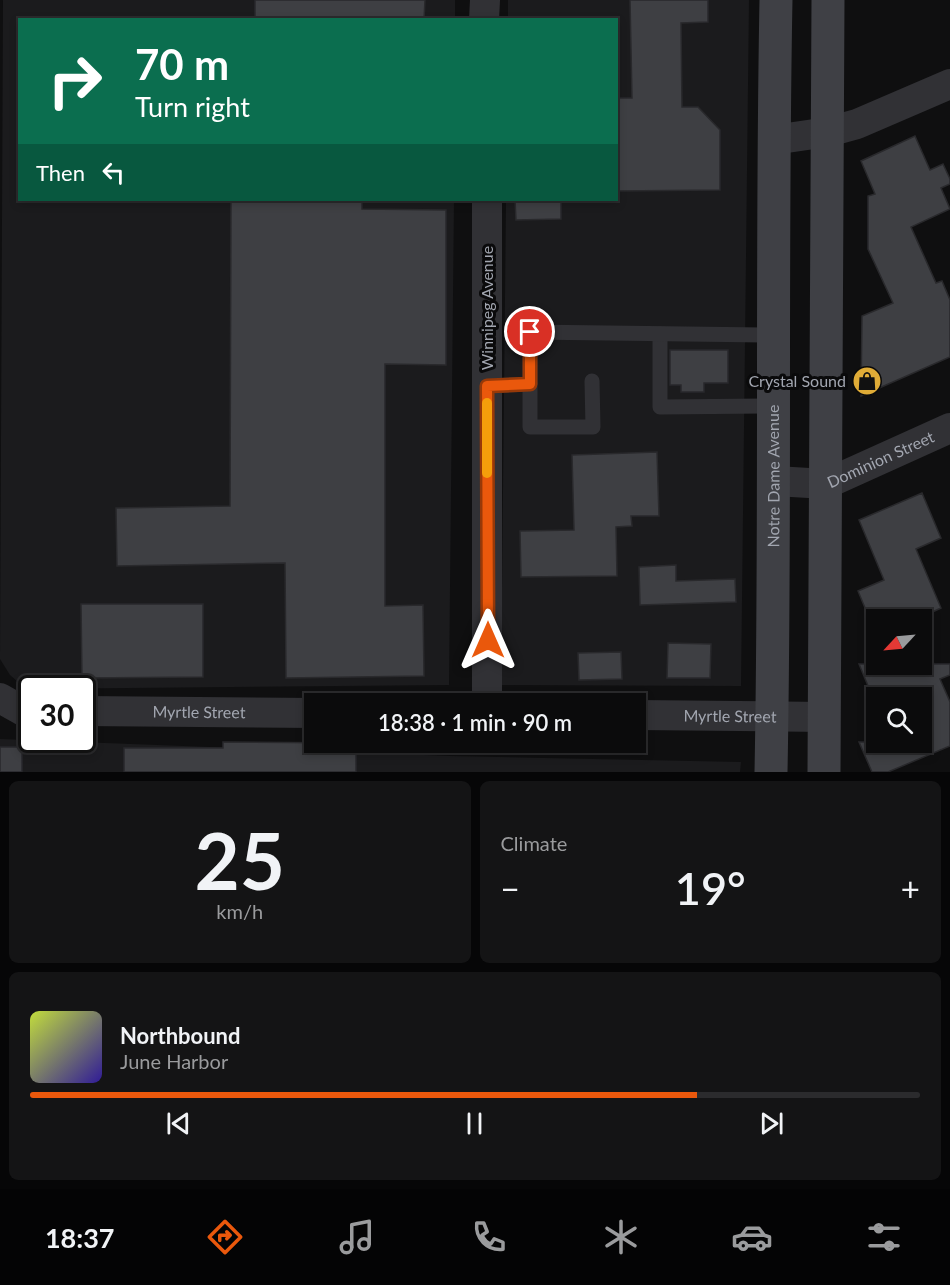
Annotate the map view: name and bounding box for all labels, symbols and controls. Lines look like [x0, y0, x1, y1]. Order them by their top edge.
text: 70 m [135, 39, 229, 89]
icon: right [36, 42, 114, 120]
text: Turn right [135, 90, 250, 123]
icon: left [97, 156, 130, 189]
text: Then [36, 159, 85, 186]
street label: Winnipeg Avenue [477, 246, 496, 370]
pin [504, 306, 555, 357]
icon: arrive [513, 315, 546, 348]
shop icon: Crystal Sound [851, 365, 883, 397]
place label: Crystal Sound [748, 371, 846, 390]
street label: Notre Dame Avenue [763, 405, 782, 547]
street label: Dominion Street [824, 426, 937, 491]
position arrow [456, 608, 520, 672]
north arrow [866, 609, 932, 675]
map controls [866, 609, 932, 753]
speed limit sign: 30 [18, 675, 96, 753]
button: search [866, 687, 932, 753]
street label: Myrtle Street [152, 702, 246, 721]
street label: Myrtle Street [683, 706, 777, 725]
text: 18:38 · 1 min · 90 m [378, 709, 572, 736]
text: 25 [195, 813, 285, 907]
text: Climate [501, 831, 567, 855]
text: 19° [675, 861, 746, 915]
text: − [501, 868, 520, 908]
text: + [901, 868, 920, 908]
text: km/h [216, 899, 263, 923]
text: Northbound [120, 1022, 240, 1049]
text: June Harbor [120, 1049, 228, 1073]
icon: previous [162, 1107, 195, 1140]
icon: pause [458, 1107, 491, 1140]
icon: next [755, 1107, 788, 1140]
icon: directions [204, 1216, 246, 1258]
icon: music [336, 1216, 378, 1258]
icon: phone [468, 1216, 510, 1258]
icon: climate [600, 1216, 642, 1258]
icon: car [731, 1216, 773, 1258]
icon: filters [863, 1216, 905, 1258]
text: 18:37 [45, 1221, 114, 1254]

